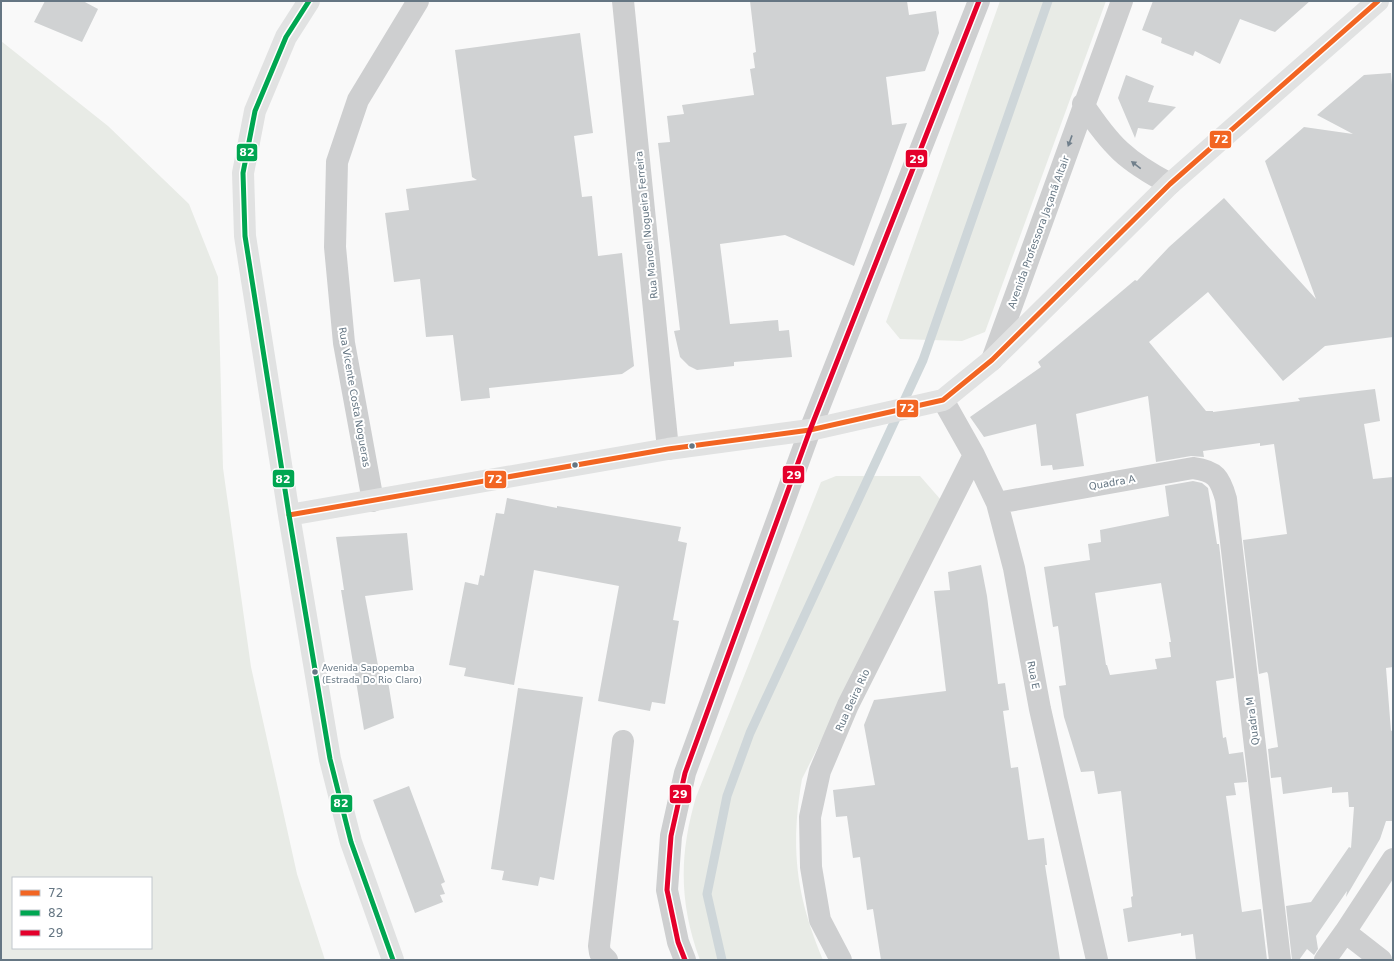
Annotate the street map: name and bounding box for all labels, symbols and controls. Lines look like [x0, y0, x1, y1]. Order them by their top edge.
line badge: 72 [1209, 130, 1232, 149]
text: 72 [1213, 133, 1229, 146]
one-way arrow [1067, 135, 1073, 147]
line badge: 82 [236, 143, 258, 162]
text: 82 [239, 146, 255, 159]
line badge: 29 [905, 149, 928, 168]
street label: Rua Manoel Nogueira Ferreira [633, 151, 660, 299]
text: 29 [909, 153, 925, 166]
street label: Avenida Professora Jaçanã Altair [1006, 154, 1072, 310]
one-way arrow [1131, 160, 1142, 169]
street label: Rua Vicente Costa Nogueras [337, 326, 372, 468]
line badge: 72 [896, 399, 919, 418]
text: 72 [899, 402, 915, 415]
unlabelled marker [687, 441, 697, 451]
unlabelled marker [570, 460, 580, 470]
line badge: 29 [782, 465, 805, 484]
line badge: 82 [272, 469, 295, 488]
text: 29 [786, 469, 802, 482]
line badge: 72 [484, 470, 507, 489]
text: 82 [275, 473, 291, 486]
text: 72 [487, 473, 503, 486]
street label: Quadra A [1088, 473, 1136, 492]
street label: Rua E [1025, 660, 1042, 690]
place label: Avenida Sapopemba (Estrada Do Rio Claro) [322, 663, 422, 685]
marker: Avenida Sapopemba (Estrada Do Rio Claro) [310, 667, 320, 677]
street label: Rua Beira Rio [833, 667, 872, 733]
street label: Quadra M [1244, 696, 1261, 746]
line badge: 29 [669, 784, 692, 804]
text: 29 [672, 788, 688, 801]
line badge: 82 [330, 794, 353, 813]
text: 82 [333, 797, 349, 810]
legend [12, 877, 152, 949]
text: 72 [48, 886, 63, 900]
text: 82 [48, 906, 63, 920]
text: 29 [48, 926, 63, 940]

